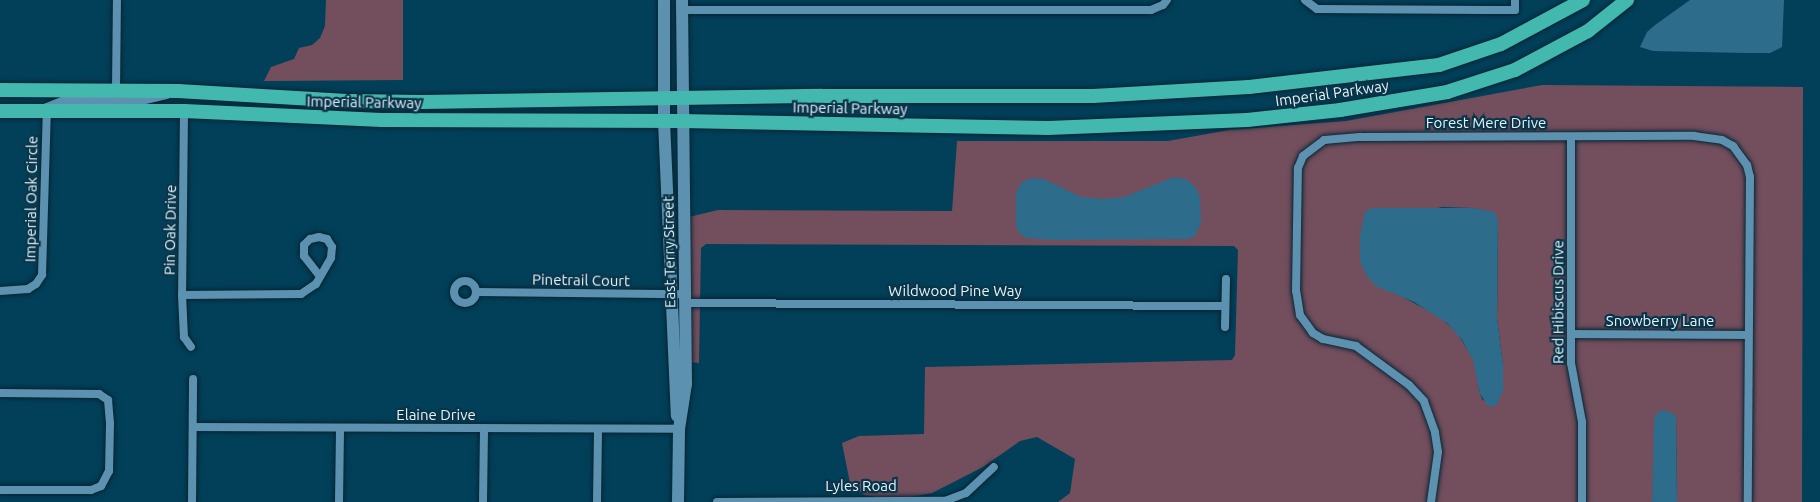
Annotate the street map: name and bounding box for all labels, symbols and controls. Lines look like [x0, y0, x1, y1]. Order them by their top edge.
street label: Imperial Parkway [1274, 76, 1390, 110]
street label: Imperial Parkway [307, 92, 421, 112]
street label: Imperial Parkway [793, 98, 907, 118]
street label: Forest Mere Drive [1426, 114, 1546, 132]
street label: Imperial Oak Circle [21, 136, 41, 262]
street label: Pin Oak Drive [160, 185, 180, 275]
street label: East Terry Street [659, 196, 679, 308]
street label: Red Hibiscus Drive [1549, 240, 1567, 364]
street label: Pinetrail Court [532, 270, 630, 290]
street label: Wildwood Pine Way [888, 282, 1022, 300]
street label: Snowberry Lane [1606, 312, 1714, 330]
street label: Elaine Drive [396, 406, 476, 424]
street label: Lyles Road [825, 477, 897, 495]

